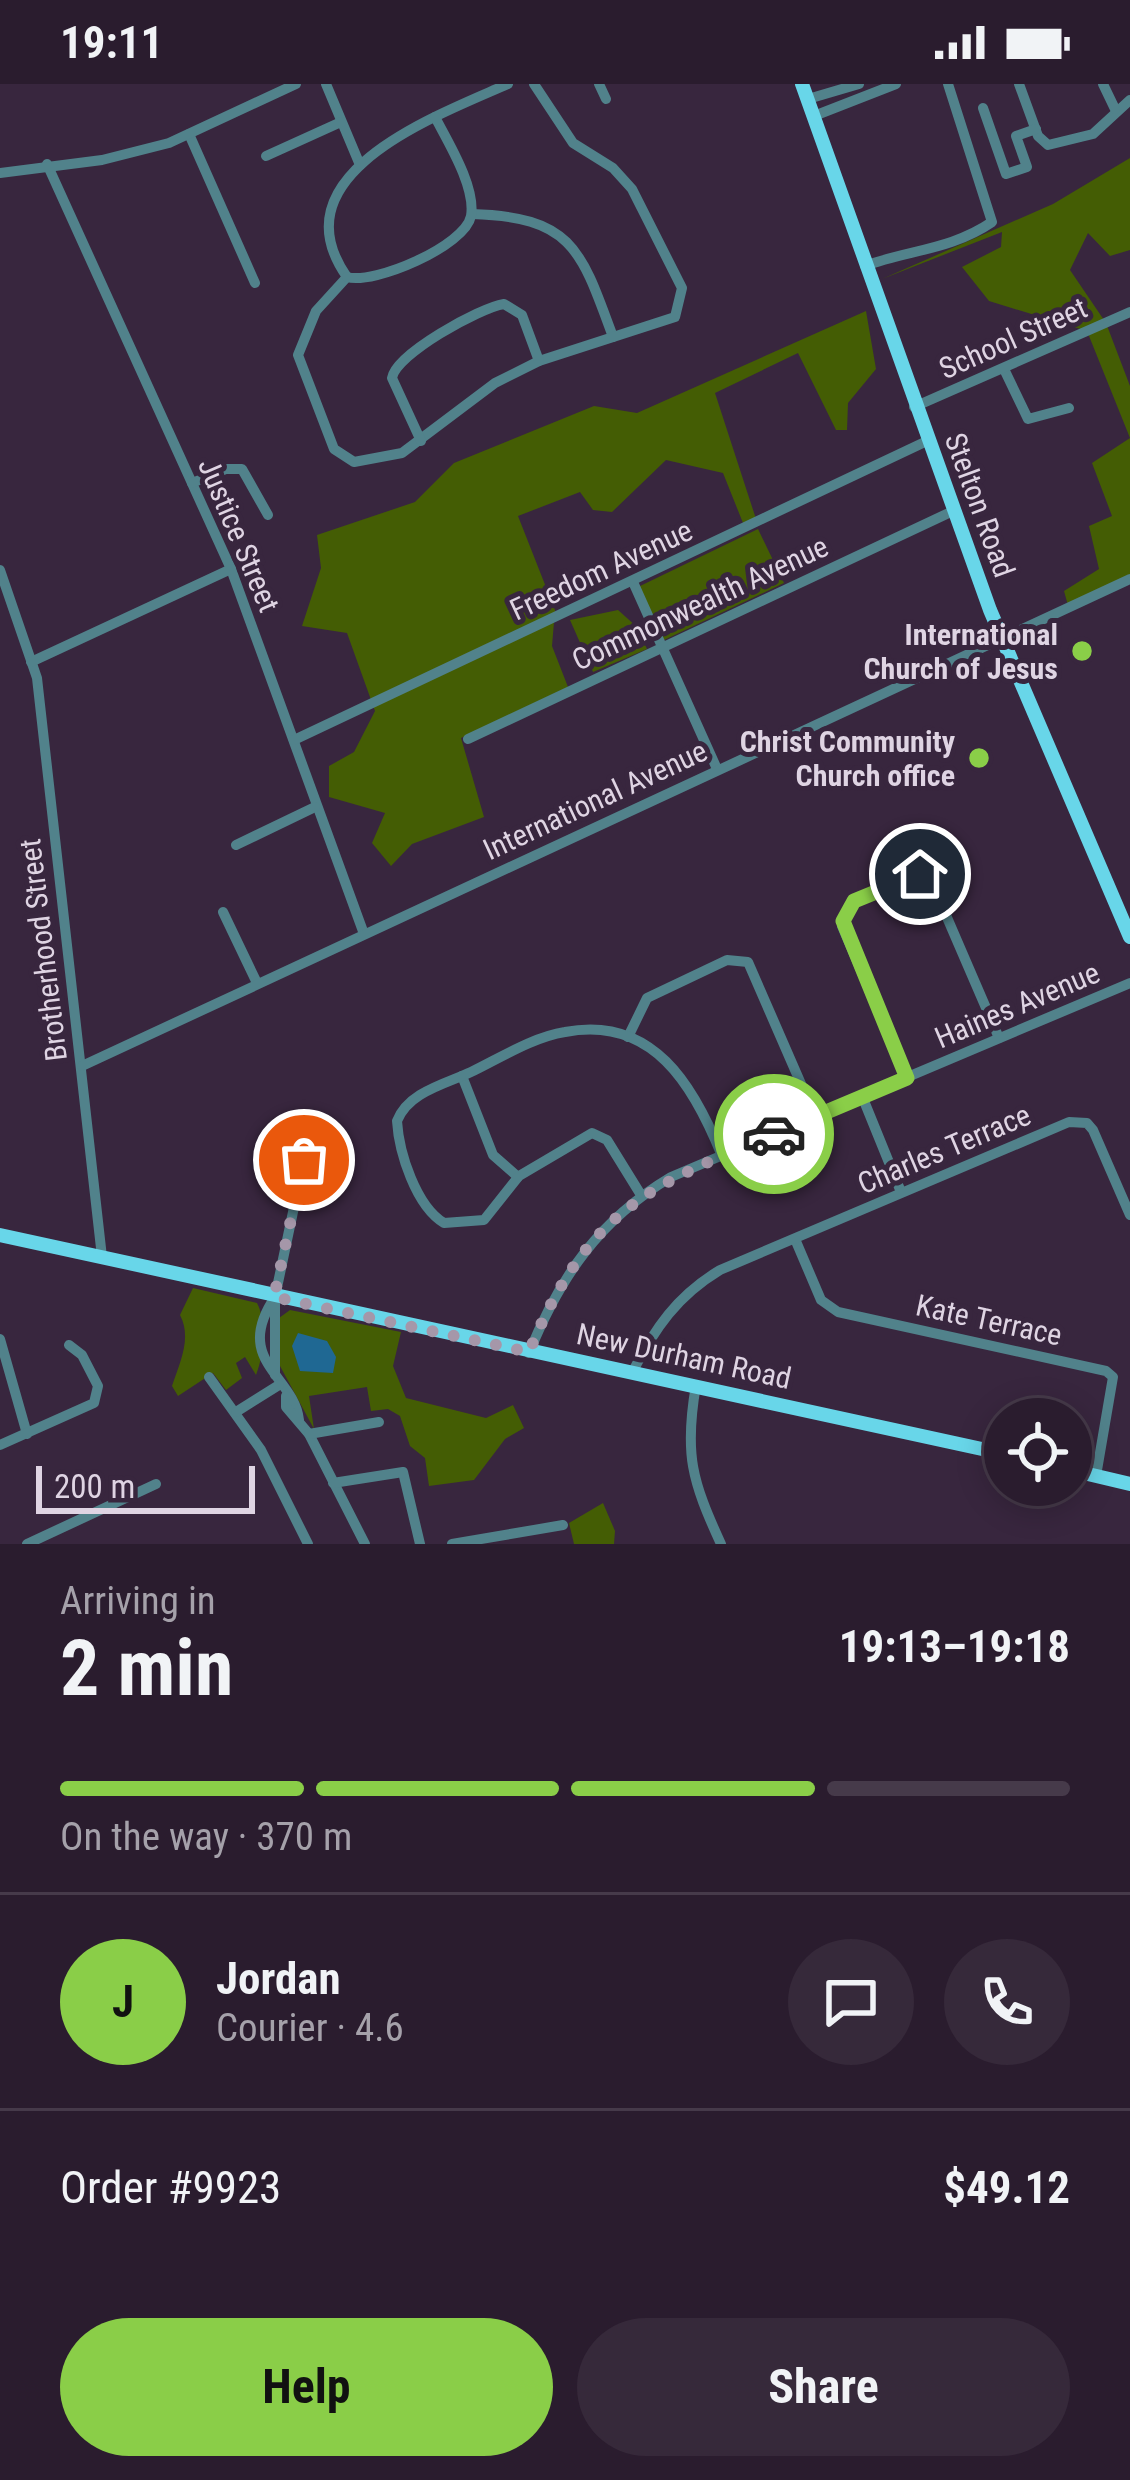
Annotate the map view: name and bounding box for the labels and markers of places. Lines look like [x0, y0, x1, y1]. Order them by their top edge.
place label: International Church of Jesus [864, 617, 1058, 686]
marker: International Church of Jesus [1069, 638, 1095, 664]
place label: Christ Community Church office [740, 724, 956, 793]
marker: Christ Community Church office [966, 745, 992, 771]
pin [869, 823, 971, 925]
pin [253, 1109, 355, 1211]

